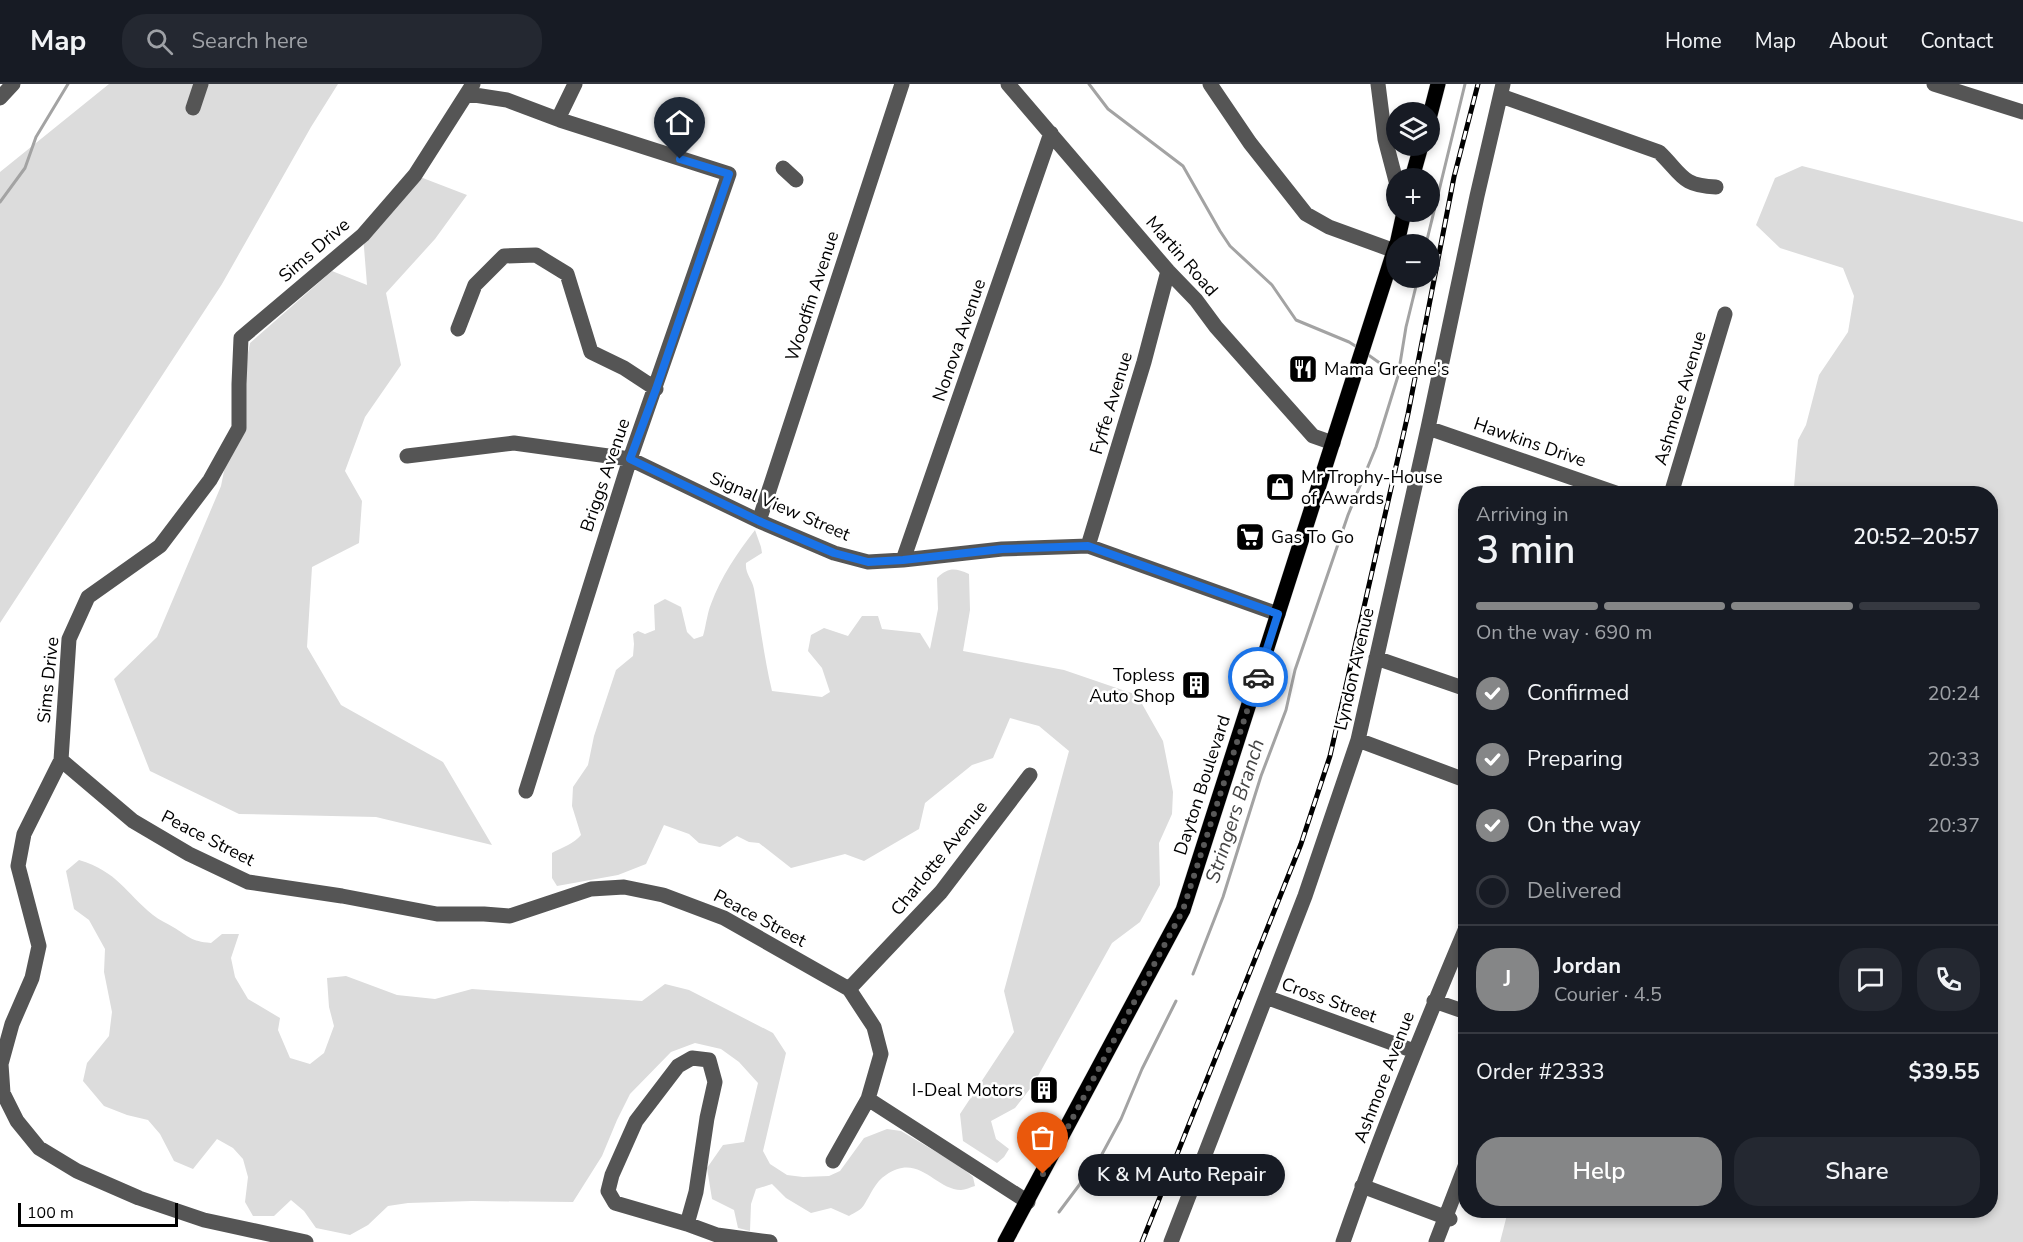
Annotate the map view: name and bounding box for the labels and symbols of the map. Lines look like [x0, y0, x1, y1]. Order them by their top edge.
pin [654, 97, 705, 159]
street label: Martin Road [1140, 211, 1224, 301]
street label: Sims Drive [273, 213, 355, 287]
street label: Woodfin Avenue [780, 228, 844, 364]
street label: Nonova Avenue [927, 276, 991, 404]
street label: Ashmore Avenue [1648, 328, 1712, 468]
street label: Fyffe Avenue [1084, 349, 1138, 457]
restaurant icon: Mama Greene's [1287, 353, 1319, 385]
place label: Mama Greene's [1324, 357, 1450, 381]
street label: Hawkins Drive [1470, 411, 1590, 473]
street label: Briggs Avenue [574, 415, 636, 535]
place label: Mr Trophy-House of Awards [1301, 465, 1442, 510]
street label: Signal View Street [706, 466, 855, 547]
shop icon: Mr Trophy-House of Awards [1264, 471, 1296, 503]
supermarket icon: Gas To Go [1234, 521, 1266, 553]
place label: Gas To Go [1271, 525, 1354, 549]
street label: Lyndon Avenue [1328, 605, 1380, 733]
street label: Sims Drive [32, 636, 64, 724]
courier [1228, 647, 1288, 707]
place label: Topless Auto Shop [1089, 663, 1175, 708]
building icon: Topless Auto Shop [1180, 669, 1212, 701]
street label: Dayton Boulevard [1168, 712, 1236, 858]
water label: Stringers Branch [1199, 736, 1271, 886]
street label: Charlotte Avenue [885, 796, 993, 920]
street label: Peace Street [157, 804, 259, 872]
street label: Peace Street [710, 884, 811, 953]
street label: Cross Street [1278, 972, 1381, 1029]
street label: Ashmore Avenue [1348, 1008, 1420, 1146]
building icon: I-Deal Motors [1028, 1074, 1060, 1106]
place label: I-Deal Motors [912, 1078, 1023, 1102]
pin [1017, 1112, 1068, 1174]
callout: K & M Auto Repair [1079, 1153, 1286, 1195]
scale bar [18, 1200, 178, 1228]

